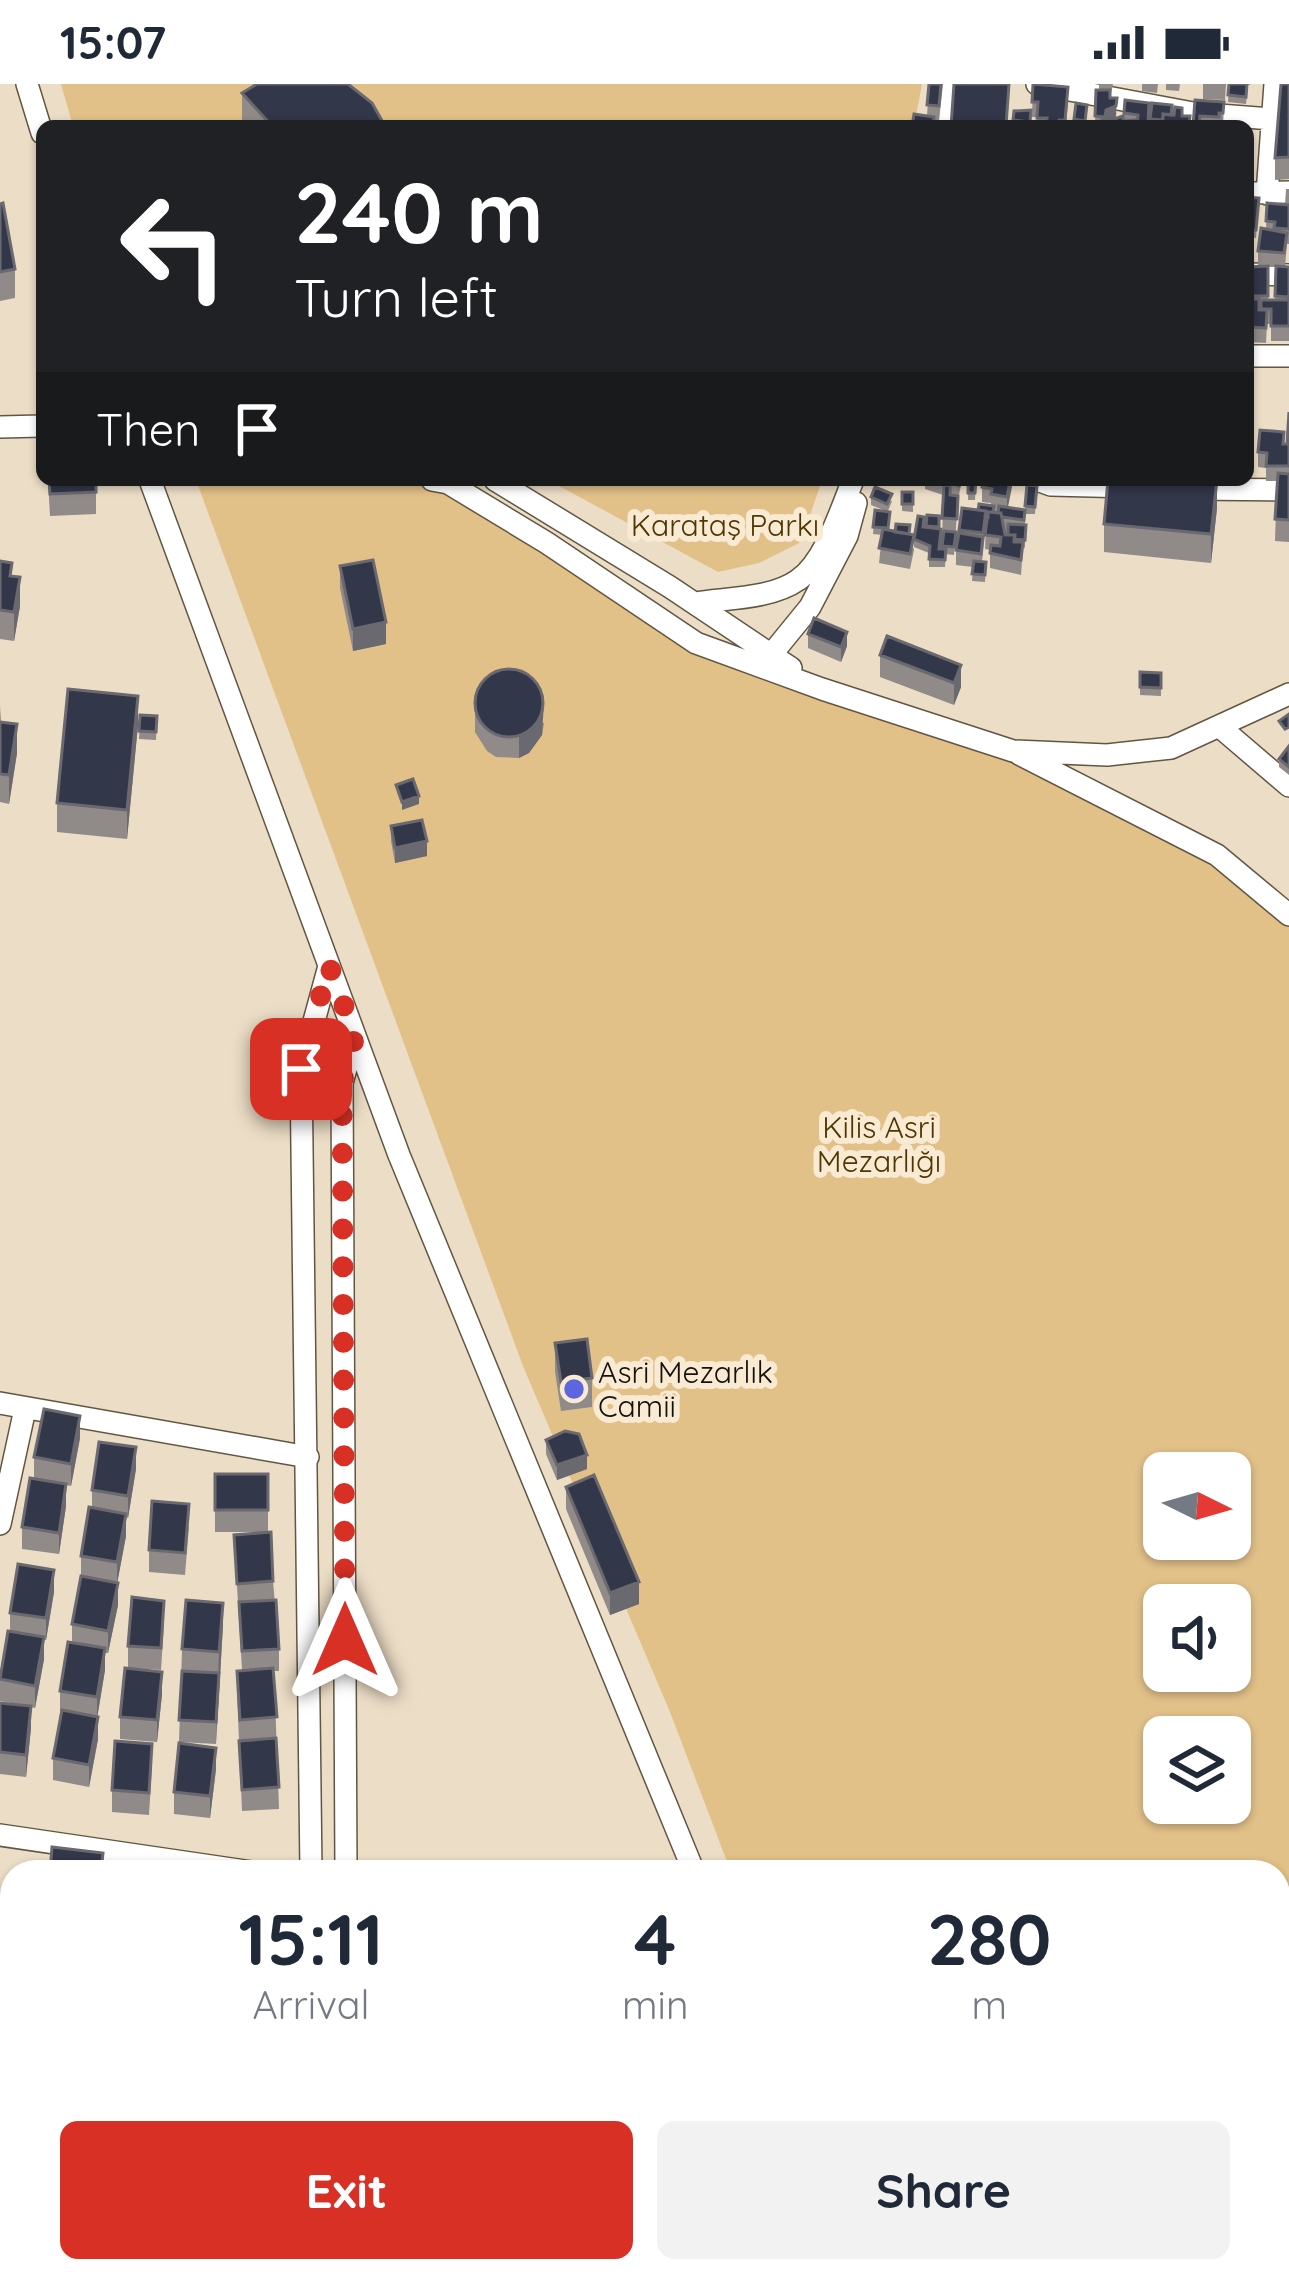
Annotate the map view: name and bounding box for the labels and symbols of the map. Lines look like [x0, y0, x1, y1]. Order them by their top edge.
park label: Karataş Parkı [631, 506, 819, 544]
pin [250, 1018, 352, 1120]
park label: Kilis Asri Mezarlığı [817, 1108, 941, 1180]
place label: Asri Mezarlık Camii [598, 1353, 773, 1425]
marker: Asri Mezarlık Camii [561, 1376, 587, 1402]
north arrow [1143, 1452, 1251, 1560]
position arrow [282, 1577, 408, 1703]

